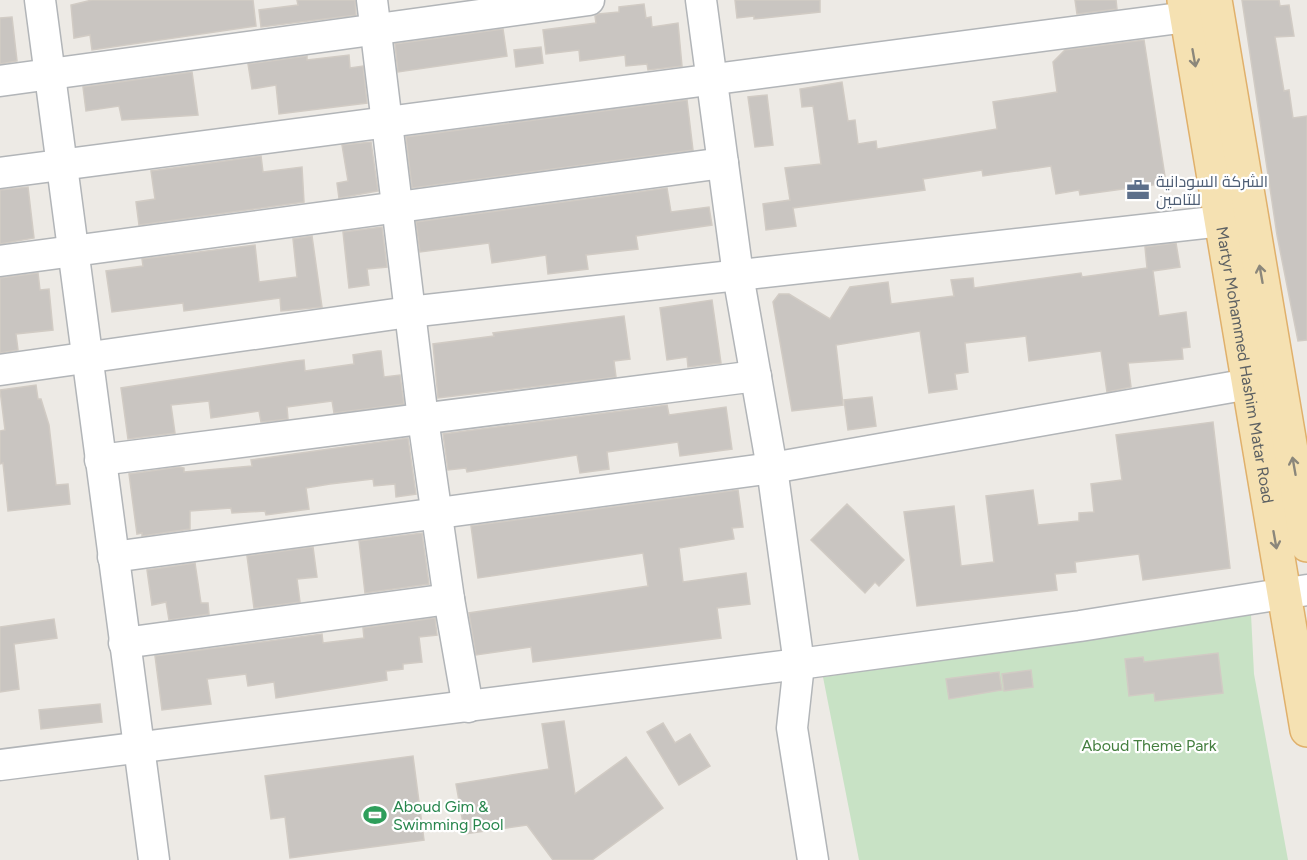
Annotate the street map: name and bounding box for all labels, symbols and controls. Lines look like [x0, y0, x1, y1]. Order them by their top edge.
one-way arrow [1189, 47, 1200, 67]
place label: الشركة السودانية للتامين [1156, 172, 1268, 210]
office icon: الشركة السودانية للتامين [1125, 177, 1151, 203]
street label: Martyr Mohammed Hashim Matar Road [1212, 225, 1278, 505]
one-way arrow [1256, 265, 1267, 284]
one-way arrow [1288, 457, 1299, 477]
one-way arrow [1270, 530, 1281, 549]
park label: Aboud Theme Park [1082, 736, 1217, 755]
place label: Aboud Gim & Swimming Pool [393, 797, 503, 834]
sports icon: Aboud Gim & Swimming Pool [362, 802, 388, 828]

